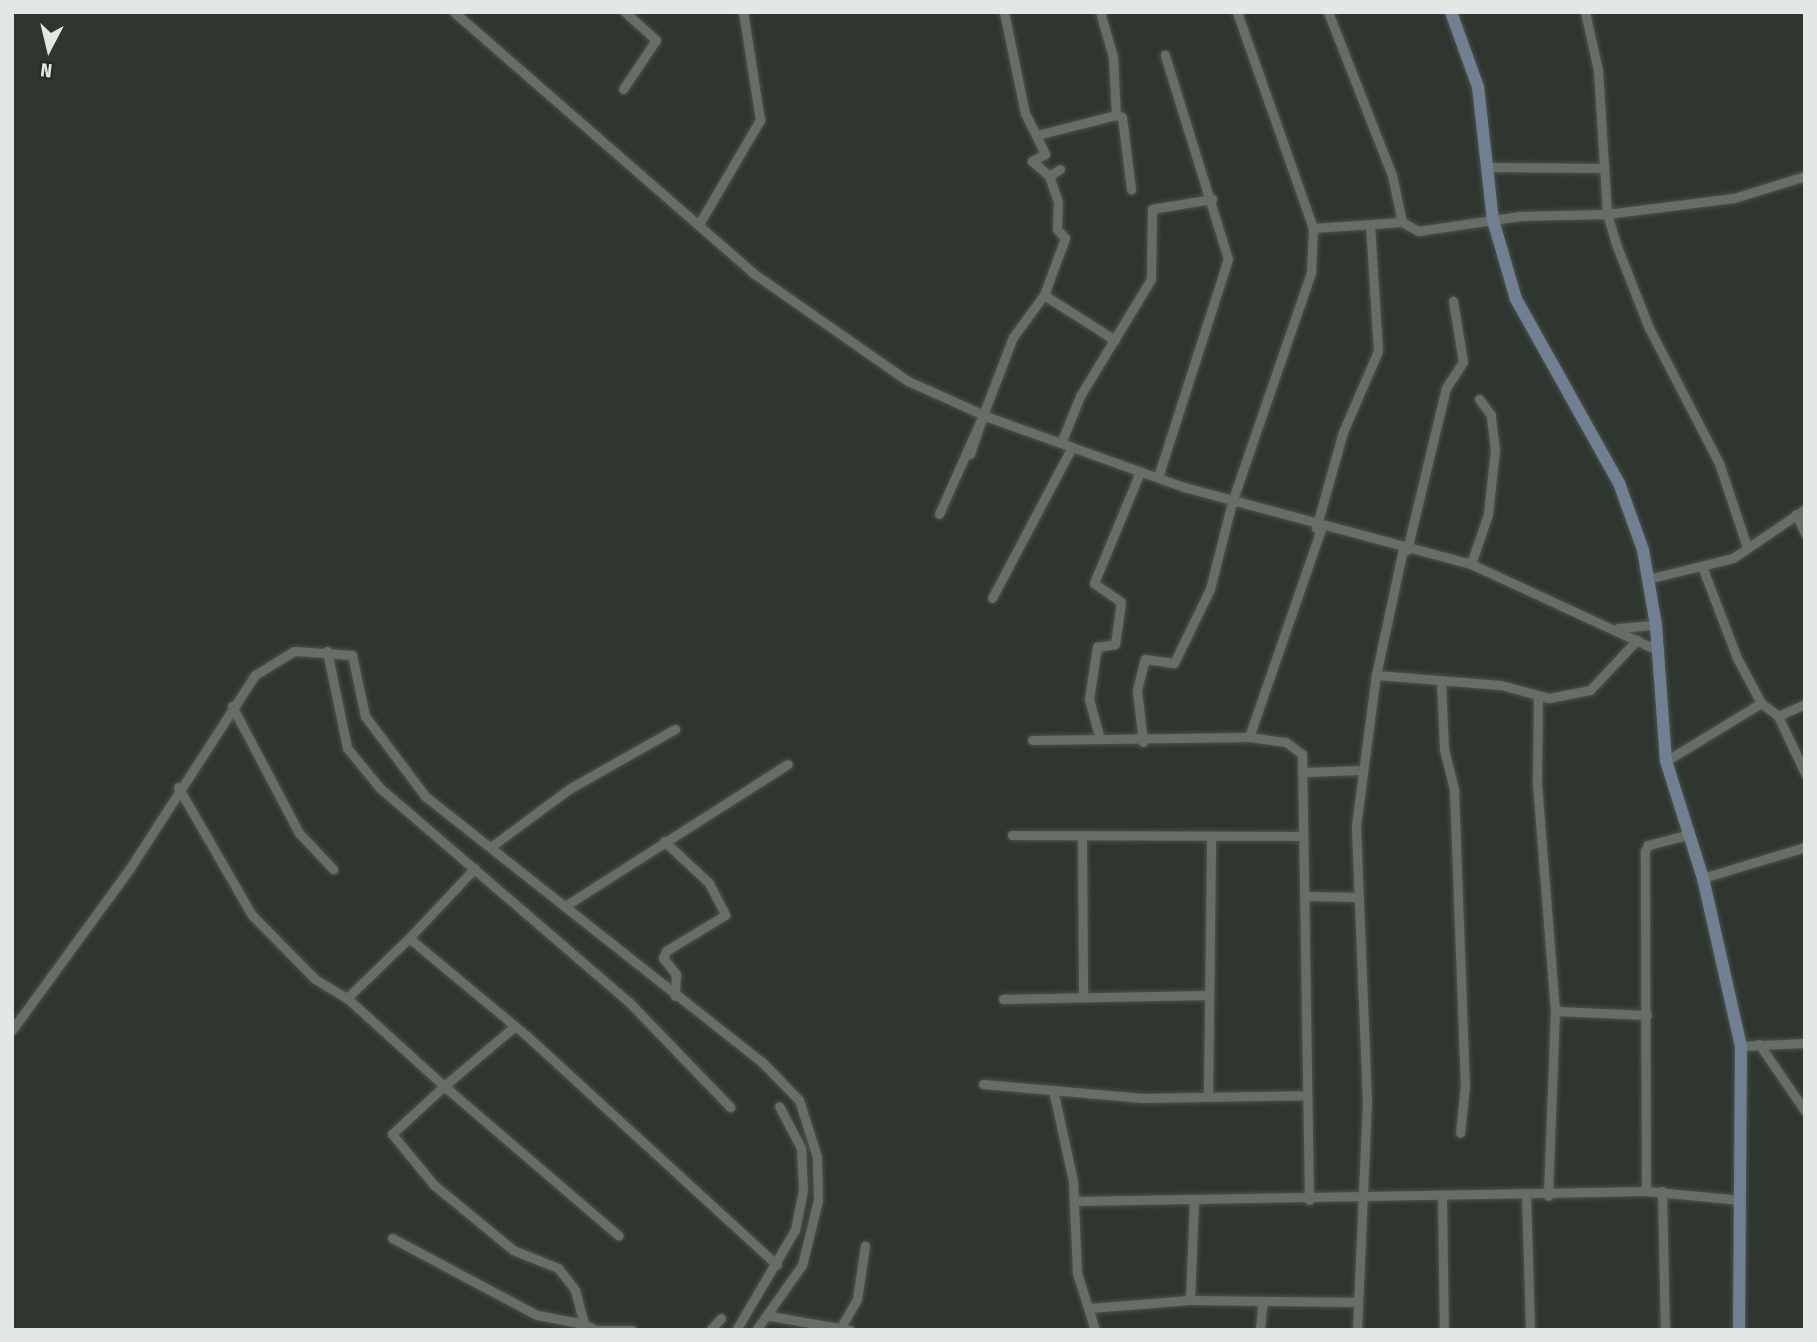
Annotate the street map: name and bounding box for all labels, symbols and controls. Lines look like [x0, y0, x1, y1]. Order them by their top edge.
north arrow [14, 14, 84, 84]
text: N [39, 58, 53, 82]

